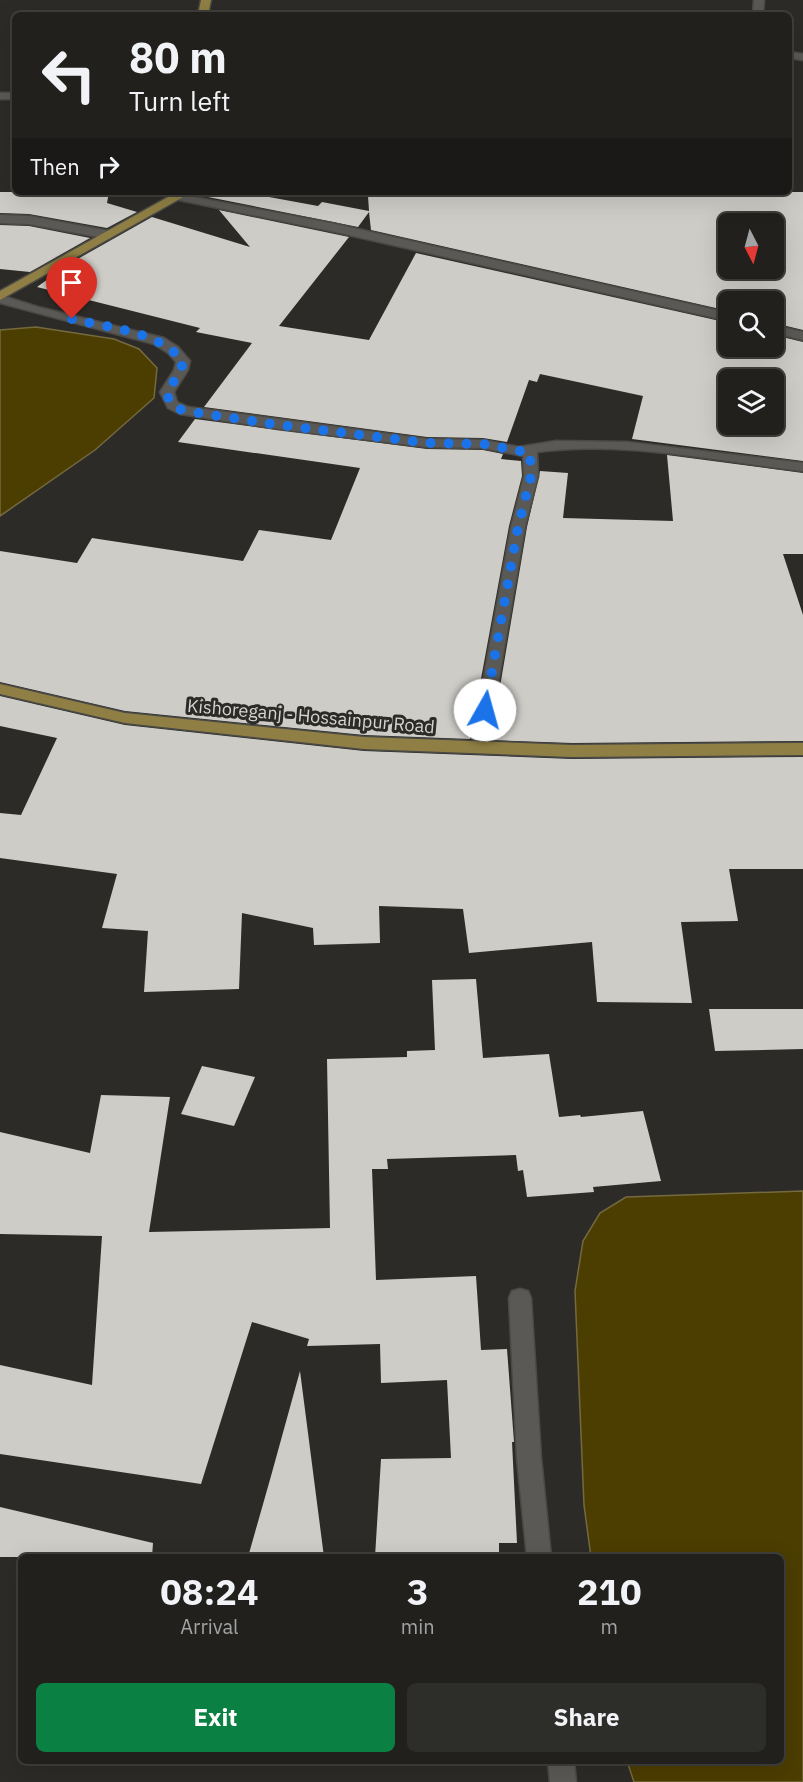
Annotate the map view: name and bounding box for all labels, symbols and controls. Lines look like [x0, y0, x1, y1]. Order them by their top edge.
text: 80 m [129, 30, 227, 85]
icon: left [30, 36, 108, 114]
text: Turn left [129, 83, 230, 118]
icon: right [92, 150, 125, 183]
text: Then [30, 152, 80, 181]
north arrow [718, 213, 784, 279]
map controls [718, 213, 784, 435]
pin [46, 257, 97, 319]
icon: arrive [55, 266, 88, 299]
button: search [718, 291, 784, 357]
button: layers [718, 369, 784, 435]
position arrow [453, 678, 517, 742]
street label: Kishoreganj - Hossainpur Road [186, 694, 436, 738]
text: 08:24 [160, 1568, 259, 1615]
text: 3 [407, 1568, 429, 1615]
text: 210 [577, 1568, 642, 1615]
text: Arrival [180, 1613, 239, 1640]
text: min [401, 1613, 435, 1640]
text: m [601, 1613, 618, 1640]
button: Exit [36, 1683, 395, 1752]
button: Share [407, 1683, 766, 1752]

